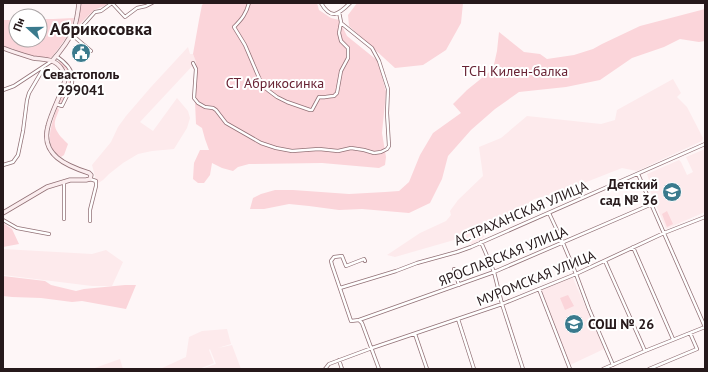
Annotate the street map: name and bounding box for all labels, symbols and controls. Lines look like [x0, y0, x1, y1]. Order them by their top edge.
north arrow [8, 8, 48, 48]
text: Пн [10, 16, 28, 33]
district label: Абрикосовка [50, 17, 152, 40]
public building icon: Севастополь 299041 [70, 42, 92, 64]
park label: ТСН Килен-балка [462, 62, 568, 80]
place label: Севастополь 299041 [43, 65, 120, 99]
park label: СТ Абрикосинка [226, 74, 324, 92]
place label: Детский сад № 36 [600, 175, 658, 209]
street label: АСТРАХАНСКАЯ УЛИЦА [451, 176, 591, 249]
school or university icon: Детский сад № 36 [661, 181, 683, 203]
street label: ЯРОСЛАВСКАЯ УЛИЦА [436, 222, 571, 290]
street label: МУРОМСКАЯ УЛИЦА [474, 246, 599, 310]
school or university icon: СОШ № 26 [563, 313, 585, 335]
place label: СОШ № 26 [588, 315, 654, 333]

